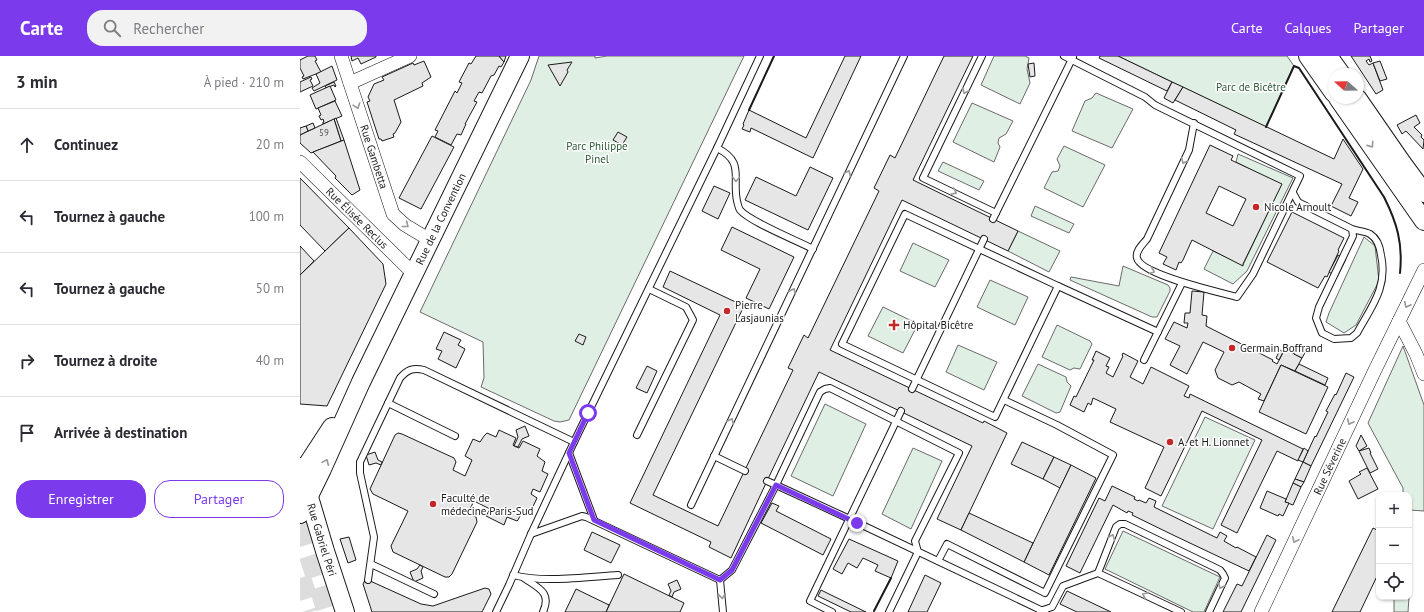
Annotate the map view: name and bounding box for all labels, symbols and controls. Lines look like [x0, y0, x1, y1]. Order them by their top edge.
search box [87, 10, 367, 46]
text: Carte [20, 16, 63, 40]
icon: search [101, 17, 123, 39]
text: Rechercher [133, 19, 204, 38]
text: Carte [1231, 19, 1263, 37]
text: Calques [1285, 19, 1331, 37]
text: Partager [1353, 19, 1404, 37]
north arrow [1328, 68, 1364, 104]
text: 3 min [16, 71, 57, 93]
text: À pied · 210 m [204, 74, 284, 91]
park label: Parc de Bicêtre [1216, 80, 1286, 94]
one-way arrow [962, 87, 970, 94]
one-way arrow [353, 103, 361, 110]
street label: Rue Gambetta [357, 123, 391, 190]
house number: 59 [319, 127, 329, 138]
icon: ahead [16, 134, 38, 156]
text: Continuez [54, 135, 118, 154]
text: 20 m [256, 136, 284, 153]
park label: Parc Philippe Pinel [566, 139, 628, 166]
one-way arrow [1366, 141, 1373, 148]
one-way arrow [1181, 156, 1189, 164]
one-way arrow [843, 170, 851, 177]
street label: Rue de la Convention [412, 171, 469, 267]
one-way arrow [731, 176, 740, 182]
street label: Rue Élisée Reclus [323, 184, 391, 252]
one-way arrow [949, 187, 957, 195]
place label: Nicole Arnoult [1264, 200, 1332, 214]
marker: Nicole Arnoult [1251, 202, 1261, 212]
icon: left [16, 206, 38, 228]
text: Tournez à gauche [54, 207, 165, 226]
text: 100 m [249, 208, 284, 225]
one-way arrow [401, 220, 408, 227]
one-way arrow [1149, 266, 1156, 274]
icon: left [16, 278, 38, 300]
text: Tournez à gauche [54, 279, 165, 298]
text: 50 m [256, 280, 284, 297]
one-way arrow [788, 287, 796, 295]
place label: Pierre Lasjaunias [735, 298, 784, 325]
one-way arrow [1404, 301, 1412, 308]
marker: Pierre Lasjaunias [722, 306, 732, 316]
place label: Hôpital Bicêtre [903, 318, 974, 332]
marker: Hôpital Bicêtre [888, 319, 900, 331]
place label: Germain Boffrand [1240, 341, 1323, 355]
marker: Germain Boffrand [1227, 343, 1237, 353]
icon: right [16, 350, 38, 372]
text: Tournez à droite [54, 351, 157, 370]
text: 40 m [256, 352, 284, 369]
route start [579, 404, 597, 422]
one-way arrow [726, 417, 734, 425]
one-way arrow [1347, 418, 1355, 425]
icon: arrive [16, 422, 38, 444]
text: Arrivée à destination [54, 423, 187, 442]
place label: A. et H. Lionnet [1178, 435, 1249, 449]
street label: Rue Séverine [1310, 435, 1349, 497]
marker: A. et H. Lionnet [1165, 437, 1175, 447]
one-way arrow [321, 458, 329, 466]
button: Enregistrer [16, 480, 146, 518]
button: Partager [154, 480, 284, 518]
place label: Faculté de médecine Paris-Sud [441, 491, 534, 518]
map controls [1376, 492, 1412, 600]
button: + [1376, 492, 1412, 528]
marker: Faculté de médecine Paris-Sud [428, 499, 438, 509]
street label: Rue Gabriel Péri [304, 502, 340, 578]
route end [848, 514, 866, 532]
button: − [1376, 528, 1412, 564]
one-way arrow [1108, 533, 1116, 540]
one-way arrow [1292, 535, 1300, 543]
button: locate [1376, 564, 1412, 600]
one-way arrow [1218, 581, 1226, 589]
one-way arrow [1142, 592, 1150, 600]
one-way arrow [717, 593, 726, 599]

